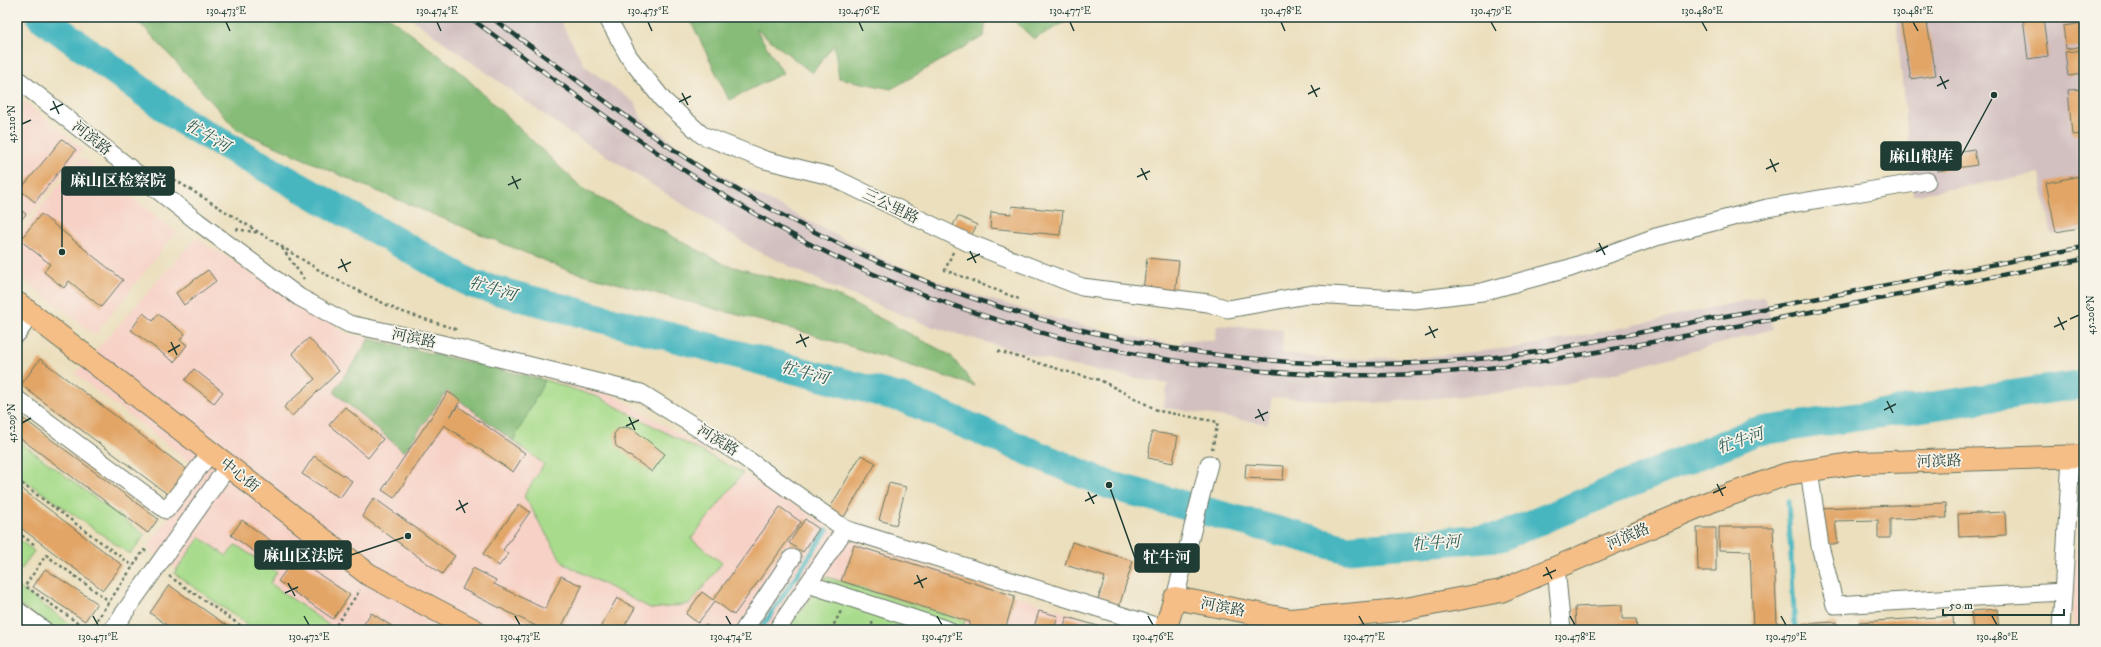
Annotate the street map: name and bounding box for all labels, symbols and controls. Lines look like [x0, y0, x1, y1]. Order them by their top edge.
text: 130.473°E [206, 5, 246, 17]
text: 130.474°E [416, 5, 458, 17]
text: 130.475°E [627, 5, 669, 17]
text: 130.476°E [838, 5, 880, 17]
text: 130.477°E [1049, 5, 1091, 17]
text: 130.478°E [1260, 5, 1302, 17]
text: 130.479°E [1470, 5, 1512, 17]
text: 130.480°E [1681, 5, 1723, 17]
text: 130.481°E [1893, 5, 1933, 17]
text: 45.210°N [6, 105, 18, 143]
water label: 牤牛河 [182, 115, 236, 158]
street label: 河滨路 [68, 117, 115, 160]
callout: 麻山粮库 [1881, 142, 1961, 170]
text: 麻山粮库 [1889, 147, 1953, 167]
callout: 麻山区检察院 [62, 167, 174, 195]
text: 麻山区检察院 [70, 171, 166, 191]
street label: 三公里路 [860, 185, 922, 228]
water label: 牤牛河 [467, 272, 521, 306]
text: 45.206°N [2085, 295, 2097, 335]
street label: 河滨路 [390, 325, 438, 352]
water label: 牤牛河 [779, 357, 833, 390]
text: 45.209°N [6, 403, 18, 443]
street label: 河滨路 [694, 420, 742, 460]
water label: 牤牛河 [1714, 423, 1769, 458]
street label: 河滨路 [1916, 451, 1962, 472]
street label: 中心街 [216, 454, 263, 497]
street label: 河滨路 [1604, 519, 1653, 554]
water label: 牤牛河 [1411, 531, 1464, 555]
callout: 麻山区法院 [255, 541, 351, 569]
callout: 牤牛河 [1135, 544, 1199, 572]
text: 麻山区法院 [263, 546, 343, 566]
text: 牤牛河 [1143, 548, 1191, 568]
scale bar [1943, 591, 2064, 617]
street label: 河滨路 [1199, 594, 1247, 621]
text: 50 m [1949, 598, 1973, 613]
text: 130.471°E [78, 631, 118, 643]
text: 130.472°E [288, 631, 330, 643]
text: 130.473°E [500, 631, 540, 643]
text: 130.474°E [710, 631, 752, 643]
text: 130.475°E [921, 631, 963, 643]
text: 130.476°E [1132, 631, 1174, 643]
text: 130.477°E [1343, 631, 1385, 643]
text: 130.478°E [1554, 631, 1596, 643]
text: 130.479°E [1765, 631, 1807, 643]
text: 130.480°E [1976, 631, 2018, 643]

